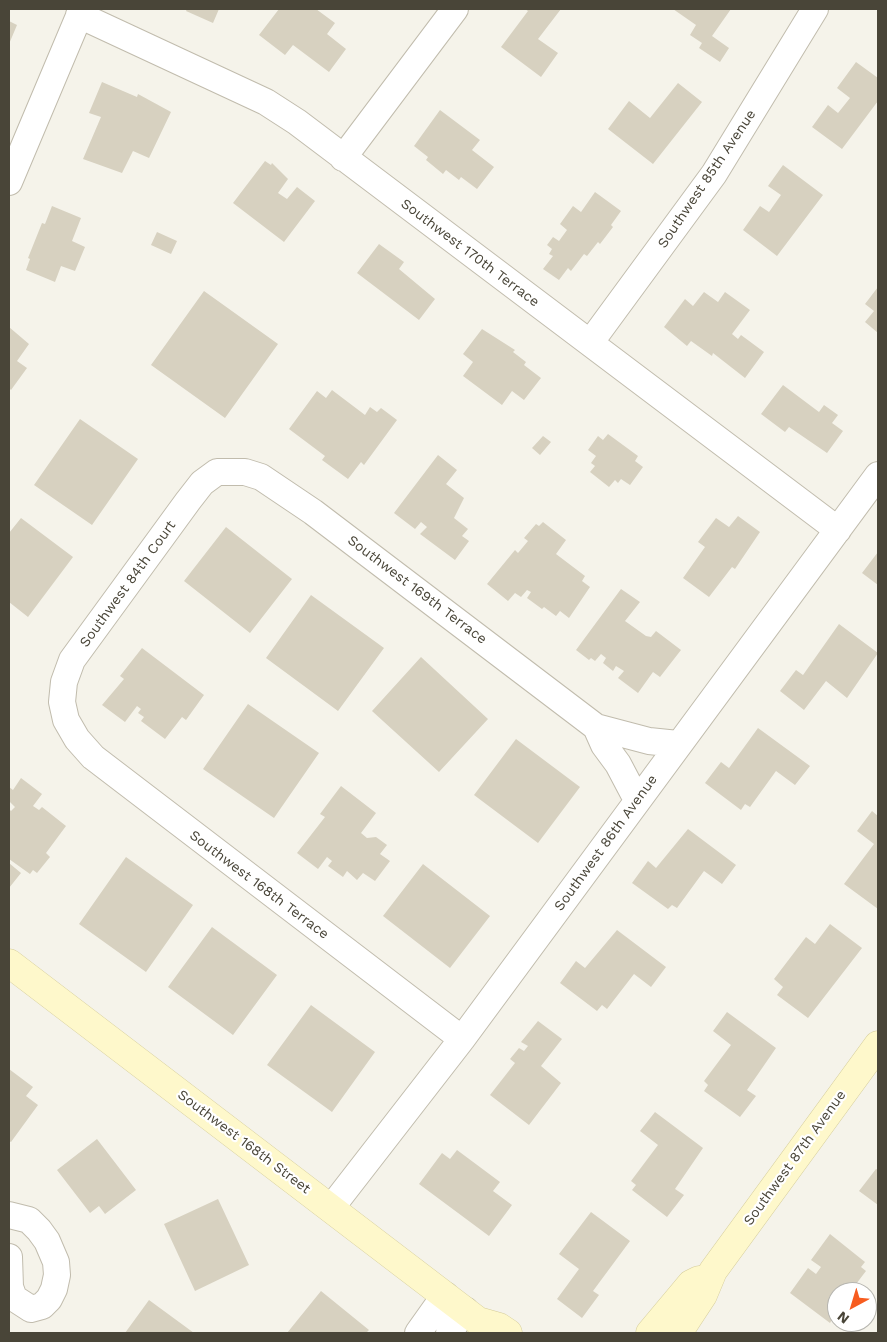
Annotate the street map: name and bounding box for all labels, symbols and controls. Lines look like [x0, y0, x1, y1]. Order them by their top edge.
street label: Southwest 85th Avenue [654, 106, 760, 252]
street label: Southwest 170th Terrace [397, 195, 543, 311]
street label: Southwest 84th Court [76, 517, 180, 651]
street label: Southwest 169th Terrace [344, 532, 490, 648]
street label: Southwest 86th Avenue [551, 772, 661, 914]
street label: Southwest 168th Terrace [186, 827, 332, 943]
street label: Southwest 168th Street [174, 1087, 314, 1197]
street label: Southwest 87th Avenue [740, 1087, 850, 1229]
north arrow [827, 1282, 877, 1332]
text: N [834, 1308, 852, 1327]

